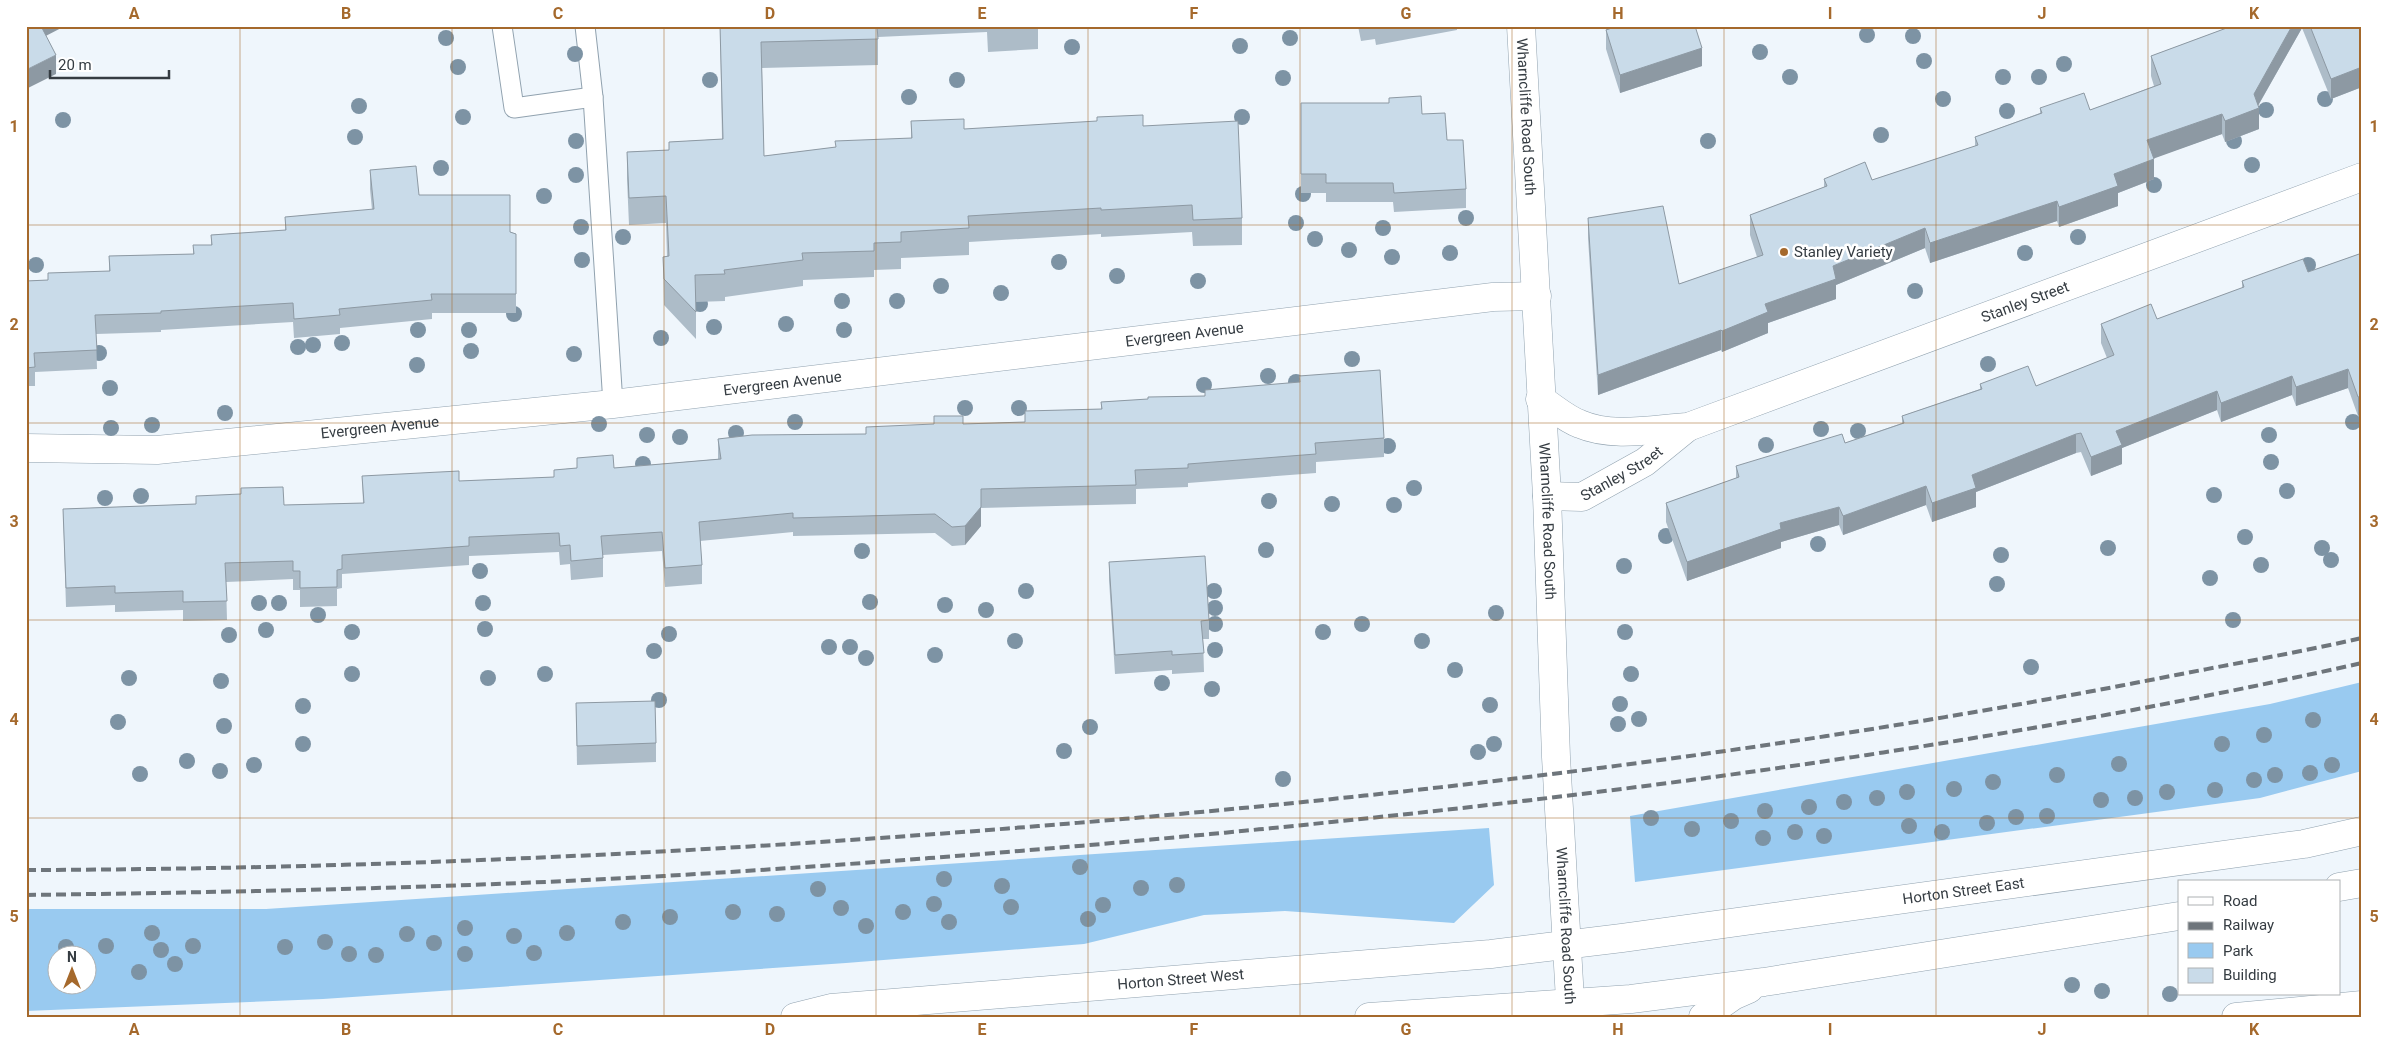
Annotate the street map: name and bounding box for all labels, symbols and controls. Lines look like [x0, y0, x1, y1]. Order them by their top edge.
text: A [129, 4, 140, 23]
text: B [341, 4, 351, 23]
text: C [553, 4, 563, 23]
text: D [765, 4, 775, 23]
text: E [978, 4, 987, 23]
text: F [1190, 4, 1199, 23]
text: G [1401, 4, 1412, 23]
text: H [1612, 4, 1624, 23]
text: I [1828, 4, 1832, 23]
text: J [2038, 4, 2046, 23]
text: K [2249, 4, 2260, 23]
street label: Wharncliffe Road South [1513, 38, 1539, 196]
scale bar [50, 48, 169, 80]
text: 20 m [58, 56, 92, 74]
text: 1 [9, 117, 19, 136]
text: 1 [2369, 117, 2379, 136]
place label: Stanley Variety [1794, 243, 1893, 261]
marker: Stanley Variety [1778, 246, 1790, 258]
street label: Stanley Street [1979, 277, 2072, 326]
text: 2 [9, 315, 19, 334]
text: 2 [2369, 315, 2379, 334]
street label: Evergreen Avenue [1124, 318, 1245, 351]
street label: Evergreen Avenue [722, 367, 843, 400]
street label: Evergreen Avenue [320, 413, 440, 442]
street label: Wharncliffe Road South [1535, 442, 1560, 600]
street label: Stanley Street [1577, 442, 1666, 505]
text: 3 [9, 512, 19, 531]
text: 3 [2369, 512, 2379, 531]
text: 4 [9, 710, 19, 729]
text: 4 [2369, 710, 2379, 729]
street label: Wharncliffe Road South [1552, 847, 1579, 1005]
street label: Horton Street East [1901, 874, 2026, 908]
legend [2178, 880, 2340, 996]
text: Road [2223, 892, 2257, 910]
text: 5 [9, 907, 19, 926]
text: 5 [2369, 907, 2379, 926]
text: Railway [2223, 916, 2274, 934]
text: Park [2223, 942, 2254, 960]
north arrow [48, 946, 98, 996]
text: N [67, 949, 77, 965]
street label: Horton Street West [1117, 965, 1245, 994]
text: Building [2223, 966, 2277, 984]
text: A [129, 1020, 140, 1039]
text: B [341, 1020, 351, 1039]
text: C [553, 1020, 563, 1039]
text: D [765, 1020, 775, 1039]
text: E [978, 1020, 987, 1039]
text: F [1190, 1020, 1199, 1039]
text: G [1401, 1020, 1412, 1039]
text: H [1612, 1020, 1624, 1039]
text: I [1828, 1020, 1832, 1039]
text: J [2038, 1020, 2046, 1039]
text: K [2249, 1020, 2260, 1039]

